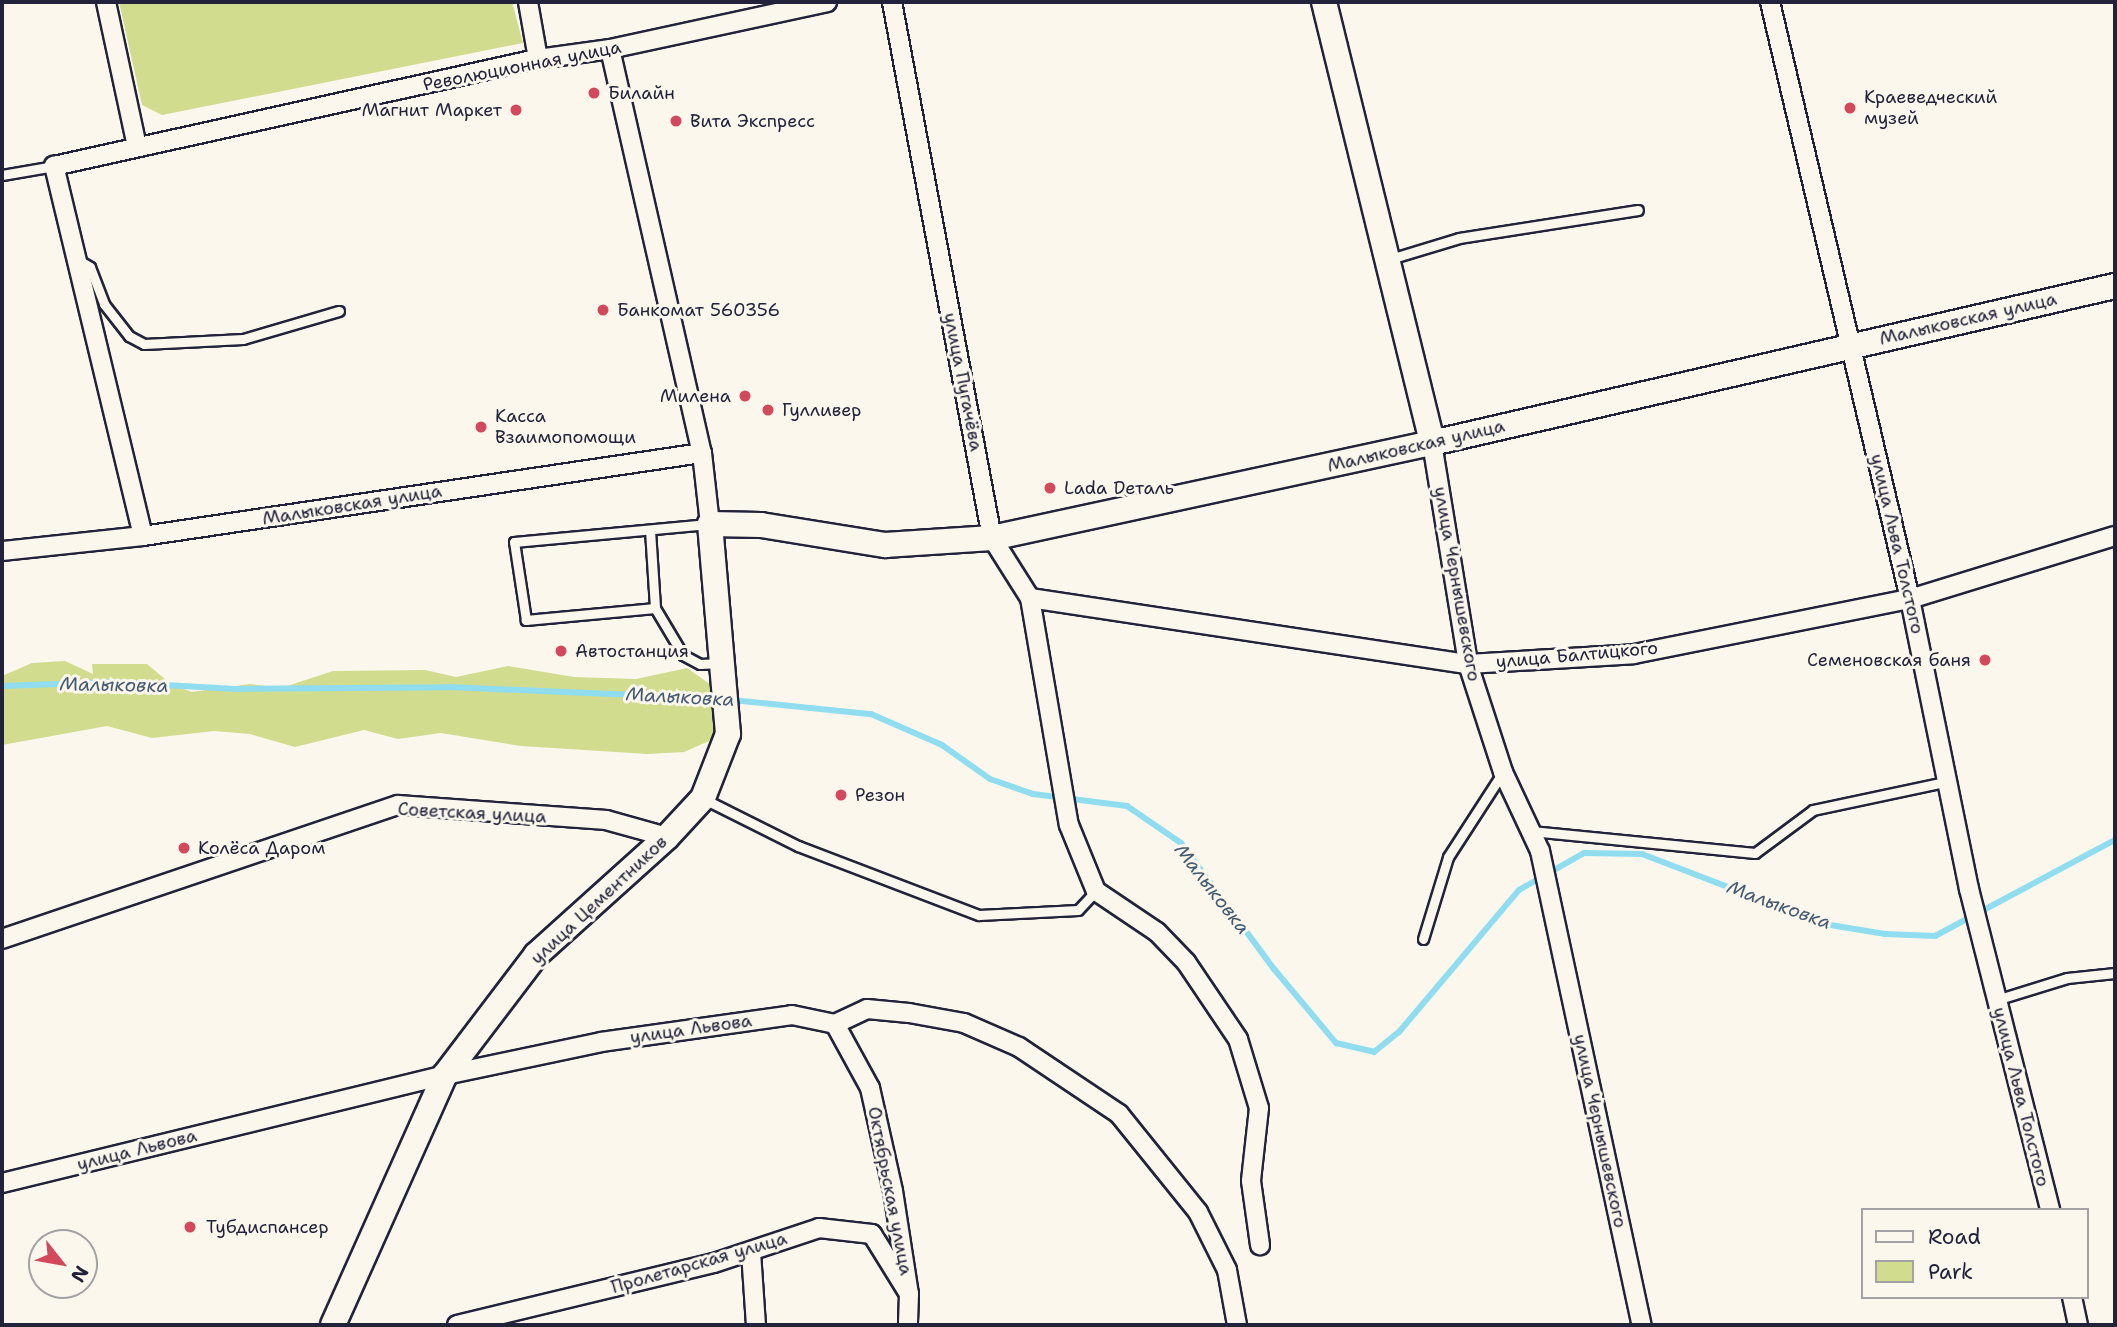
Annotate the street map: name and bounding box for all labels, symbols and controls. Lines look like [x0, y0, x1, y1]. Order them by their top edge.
street label: Революционная улица [421, 36, 623, 96]
place label: Билайн [608, 82, 675, 104]
marker: Билайн [586, 85, 602, 101]
place label: Краеведческий музей [1864, 87, 1997, 130]
place label: Магнит Маркет [362, 99, 502, 121]
marker: Краеведческий музей [1842, 100, 1858, 116]
marker: Магнит Маркет [508, 102, 524, 118]
place label: Вита Экспресс [690, 110, 815, 132]
marker: Вита Экспресс [668, 113, 684, 129]
street label: Малыковская улица [1877, 288, 2059, 350]
place label: Банкомат 560356 [617, 299, 780, 321]
marker: Банкомат 560356 [595, 302, 611, 318]
street label: улица Пугачёва [939, 311, 987, 453]
place label: Милена [660, 385, 731, 407]
marker: Милена [737, 388, 753, 404]
place label: Гулливер [782, 399, 861, 421]
marker: Гулливер [760, 402, 776, 418]
place label: Касса Взаимопомощи [495, 406, 636, 448]
street label: Малыковская улица [1325, 415, 1507, 477]
marker: Касса Взаимопомощи [473, 419, 489, 435]
street label: улица Льва Толстого [1866, 452, 1928, 636]
place label: Lada Dеталь [1064, 477, 1174, 499]
street label: Малыковская улица [261, 480, 443, 530]
marker: Lada Dеталь [1042, 480, 1058, 496]
street label: улица Чернышевского [1429, 485, 1485, 683]
street label: улица Балтицкого [1495, 637, 1659, 673]
place label: Автостанция [575, 640, 689, 662]
marker: Автостанция [553, 643, 569, 659]
place label: Семеновская баня [1807, 649, 1971, 671]
marker: Семеновская баня [1977, 652, 1993, 668]
water label: Малыковка [59, 673, 169, 697]
water label: Малыковка [625, 683, 735, 711]
place label: Резон [855, 784, 905, 806]
marker: Резон [833, 787, 849, 803]
street label: Советская улица [397, 798, 547, 828]
street label: улица Цементников [526, 831, 672, 969]
place label: Колёса Даром [198, 837, 325, 859]
water label: Малыковка [1170, 839, 1254, 939]
marker: Колёса Даром [176, 840, 192, 856]
water label: Малыковка [1724, 876, 1834, 934]
street label: улица Льва Толстого [1988, 1005, 2054, 1189]
street label: улица Львова [629, 1010, 753, 1048]
street label: улица Чернышевского [1569, 1032, 1631, 1230]
street label: Октябрьская улица [863, 1105, 917, 1277]
street label: улица Львова [75, 1125, 199, 1175]
legend [1862, 1208, 2089, 1299]
place label: Тубдиспансер [206, 1216, 329, 1238]
marker: Тубдиспансер [180, 1217, 200, 1237]
text: Road [1928, 1223, 1981, 1251]
street label: Пролетарская улица [609, 1228, 789, 1298]
north arrow [28, 1229, 98, 1299]
text: Park [1928, 1258, 1973, 1286]
text: N [65, 1261, 94, 1287]

